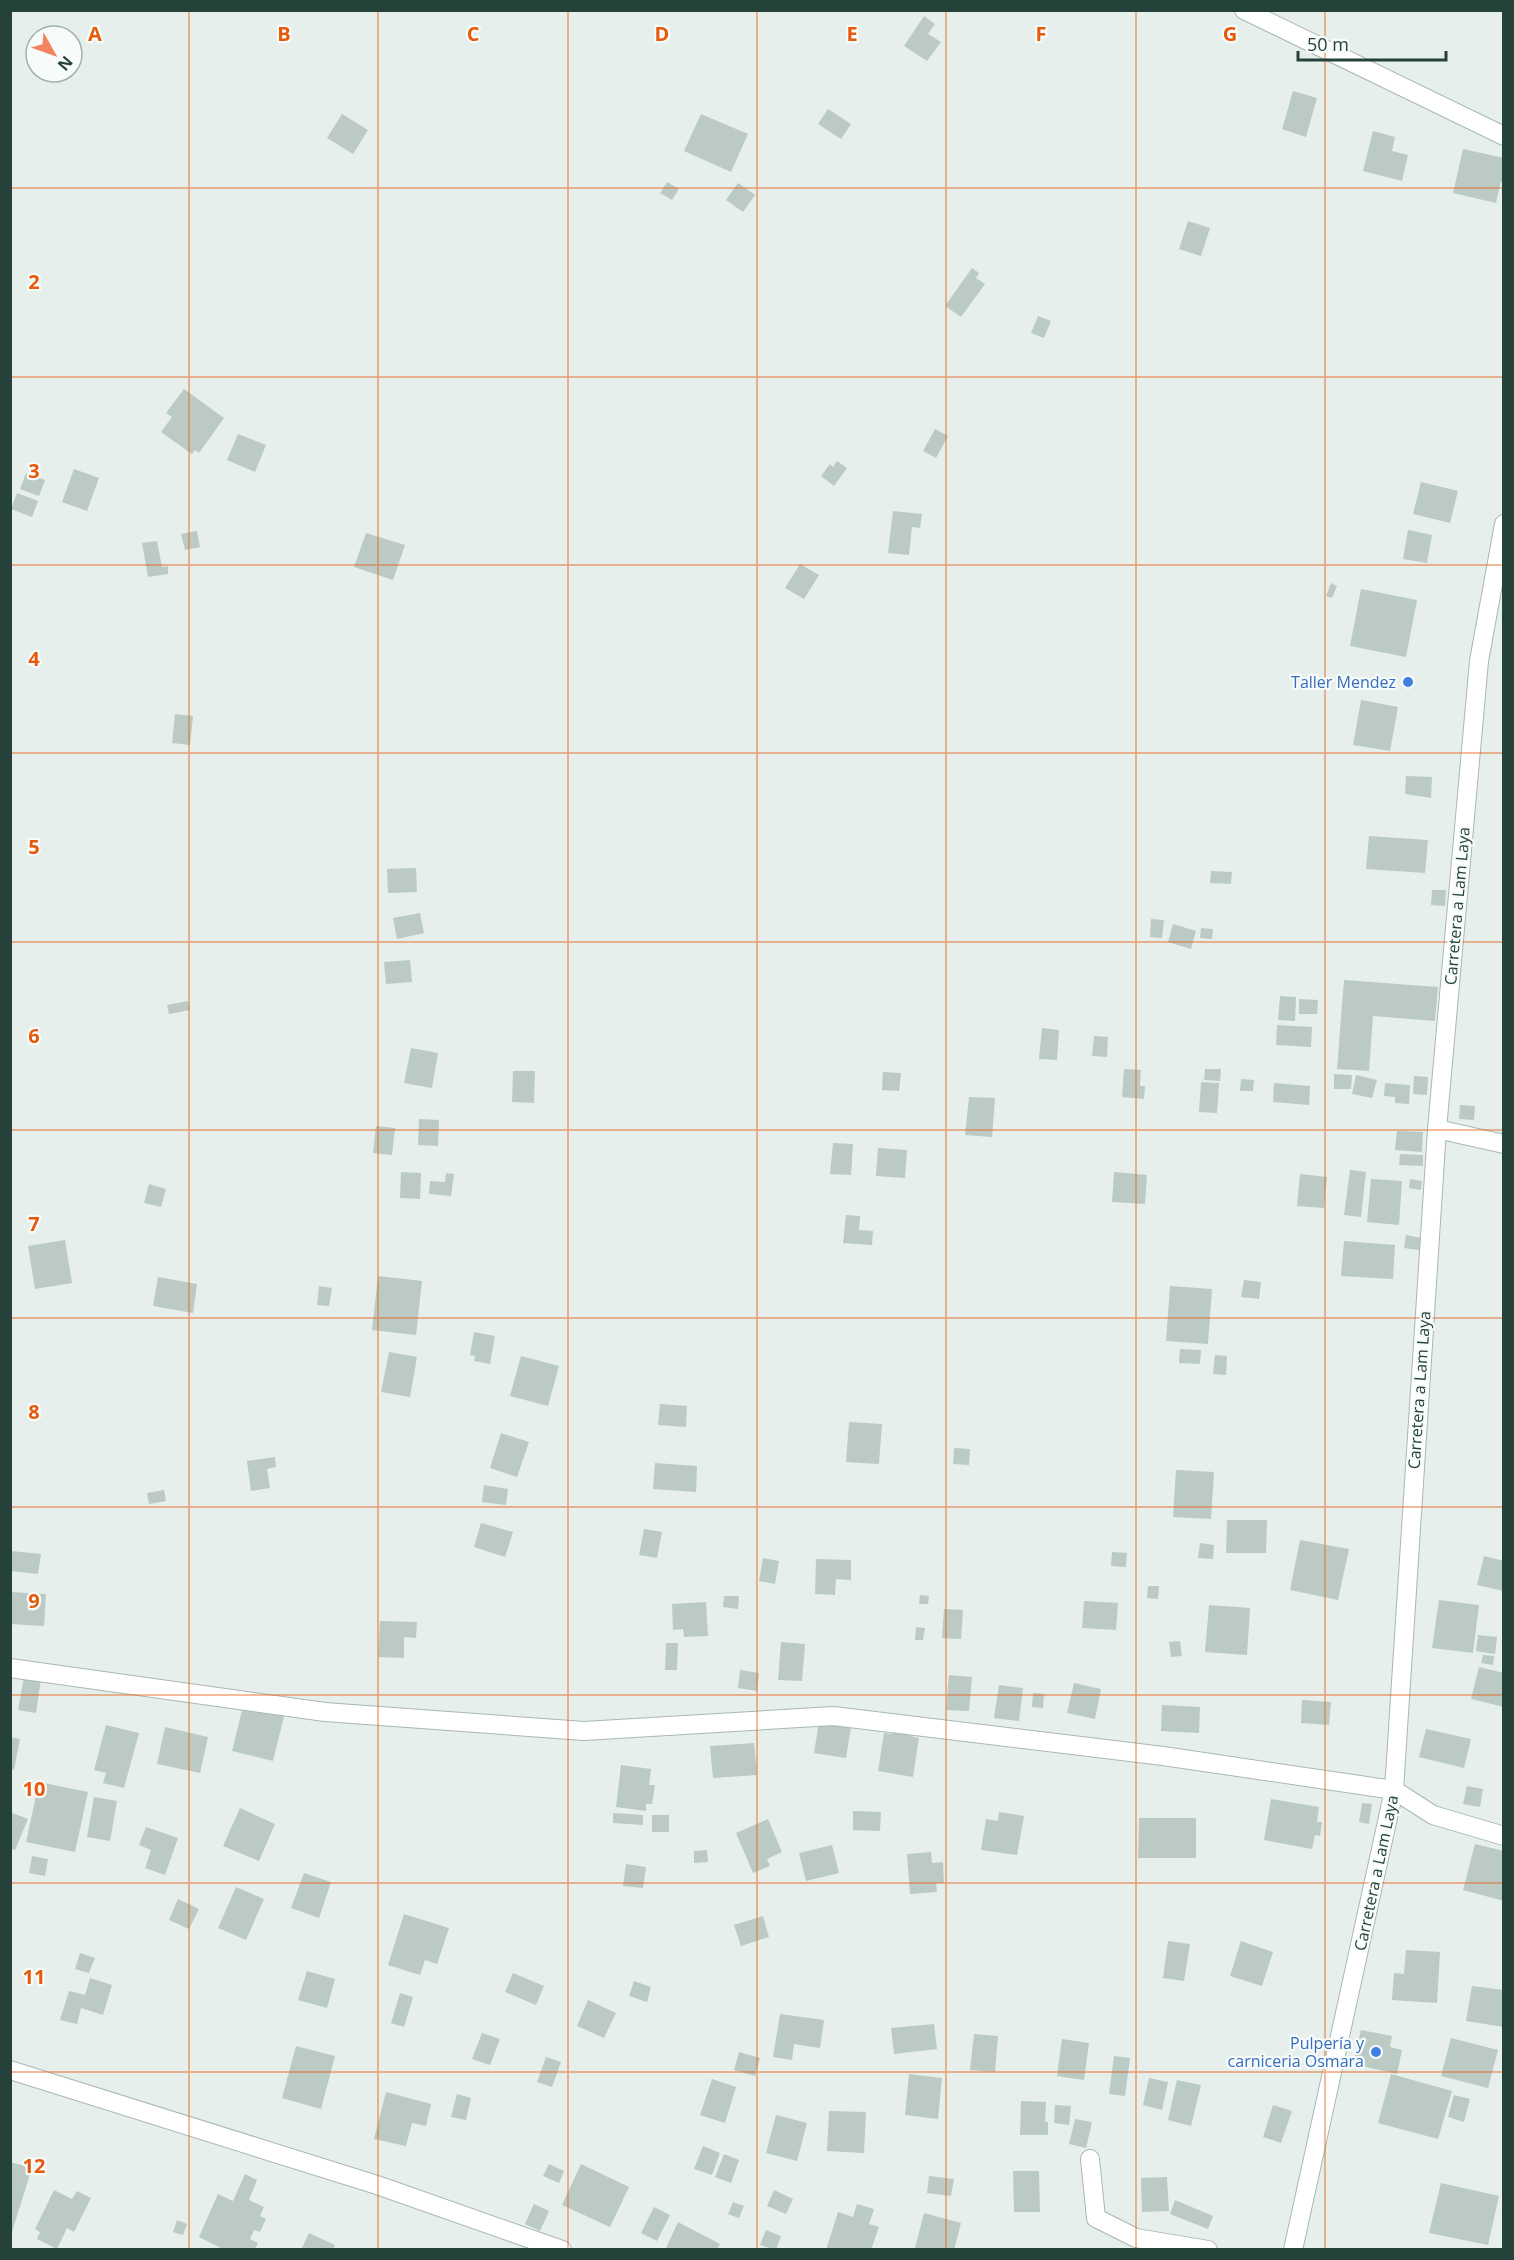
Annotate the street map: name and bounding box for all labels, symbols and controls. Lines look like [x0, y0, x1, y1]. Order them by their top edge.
text: A [88, 20, 102, 47]
text: B [277, 20, 291, 47]
text: C [467, 20, 480, 47]
text: D [655, 20, 669, 47]
text: E [846, 20, 858, 47]
text: F [1036, 20, 1046, 47]
text: G [1223, 20, 1237, 47]
north arrow [24, 24, 84, 84]
scale bar [1298, 24, 1446, 62]
text: 50 m [1307, 32, 1349, 56]
text: N [53, 52, 78, 76]
text: 2 [28, 268, 40, 295]
text: 3 [28, 457, 40, 484]
text: 4 [28, 645, 40, 672]
place label: Taller Mendez [1291, 671, 1396, 693]
marker: Taller Mendez [1401, 675, 1415, 689]
street label: Carretera a Lam Laya [1439, 826, 1475, 986]
text: 5 [28, 833, 40, 860]
text: 6 [28, 1022, 40, 1049]
text: 7 [28, 1210, 40, 1237]
street label: Carretera a Lam Laya [1402, 1310, 1436, 1470]
text: 8 [28, 1398, 40, 1425]
text: 9 [28, 1587, 40, 1614]
text: 10 [23, 1775, 45, 1802]
street label: Carretera a Lam Laya [1349, 1793, 1403, 1953]
text: 11 [23, 1963, 45, 1990]
place label: Pulpería y carniceria Osmara [1228, 2032, 1365, 2072]
marker: Pulpería y carniceria Osmara [1369, 2045, 1383, 2059]
text: 12 [23, 2152, 45, 2179]

